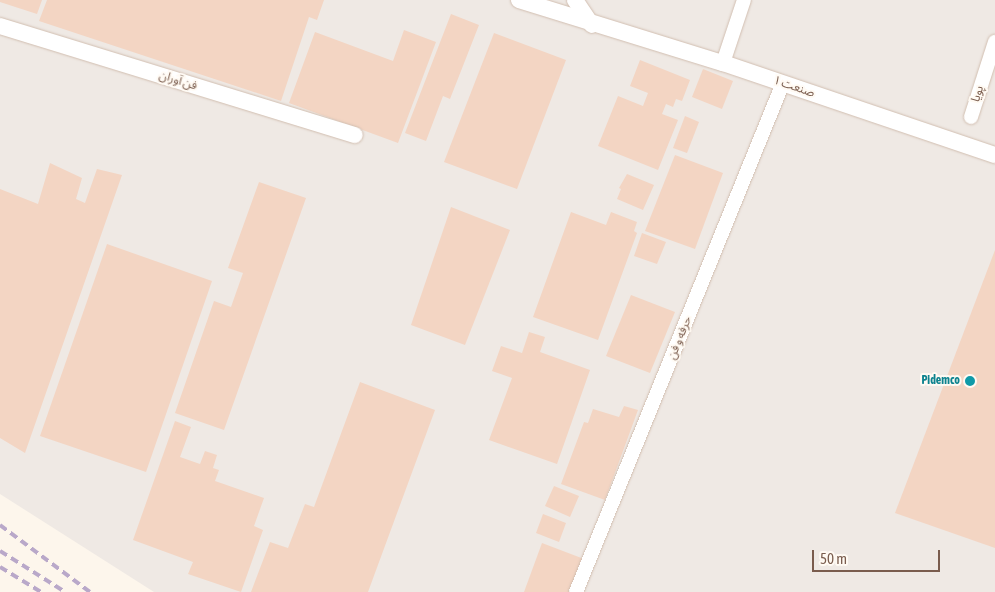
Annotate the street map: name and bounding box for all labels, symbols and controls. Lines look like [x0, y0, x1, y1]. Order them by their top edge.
street label: فن آوران [157, 68, 199, 94]
street label: صنعت ۱ [771, 73, 817, 101]
street label: پویا [969, 84, 987, 104]
street label: حرفه و فن [665, 314, 695, 362]
place label: Pidemco [922, 374, 960, 388]
marker: Pidemco [964, 375, 976, 387]
scale bar [815, 540, 942, 572]
text: 50 m [820, 550, 847, 567]

